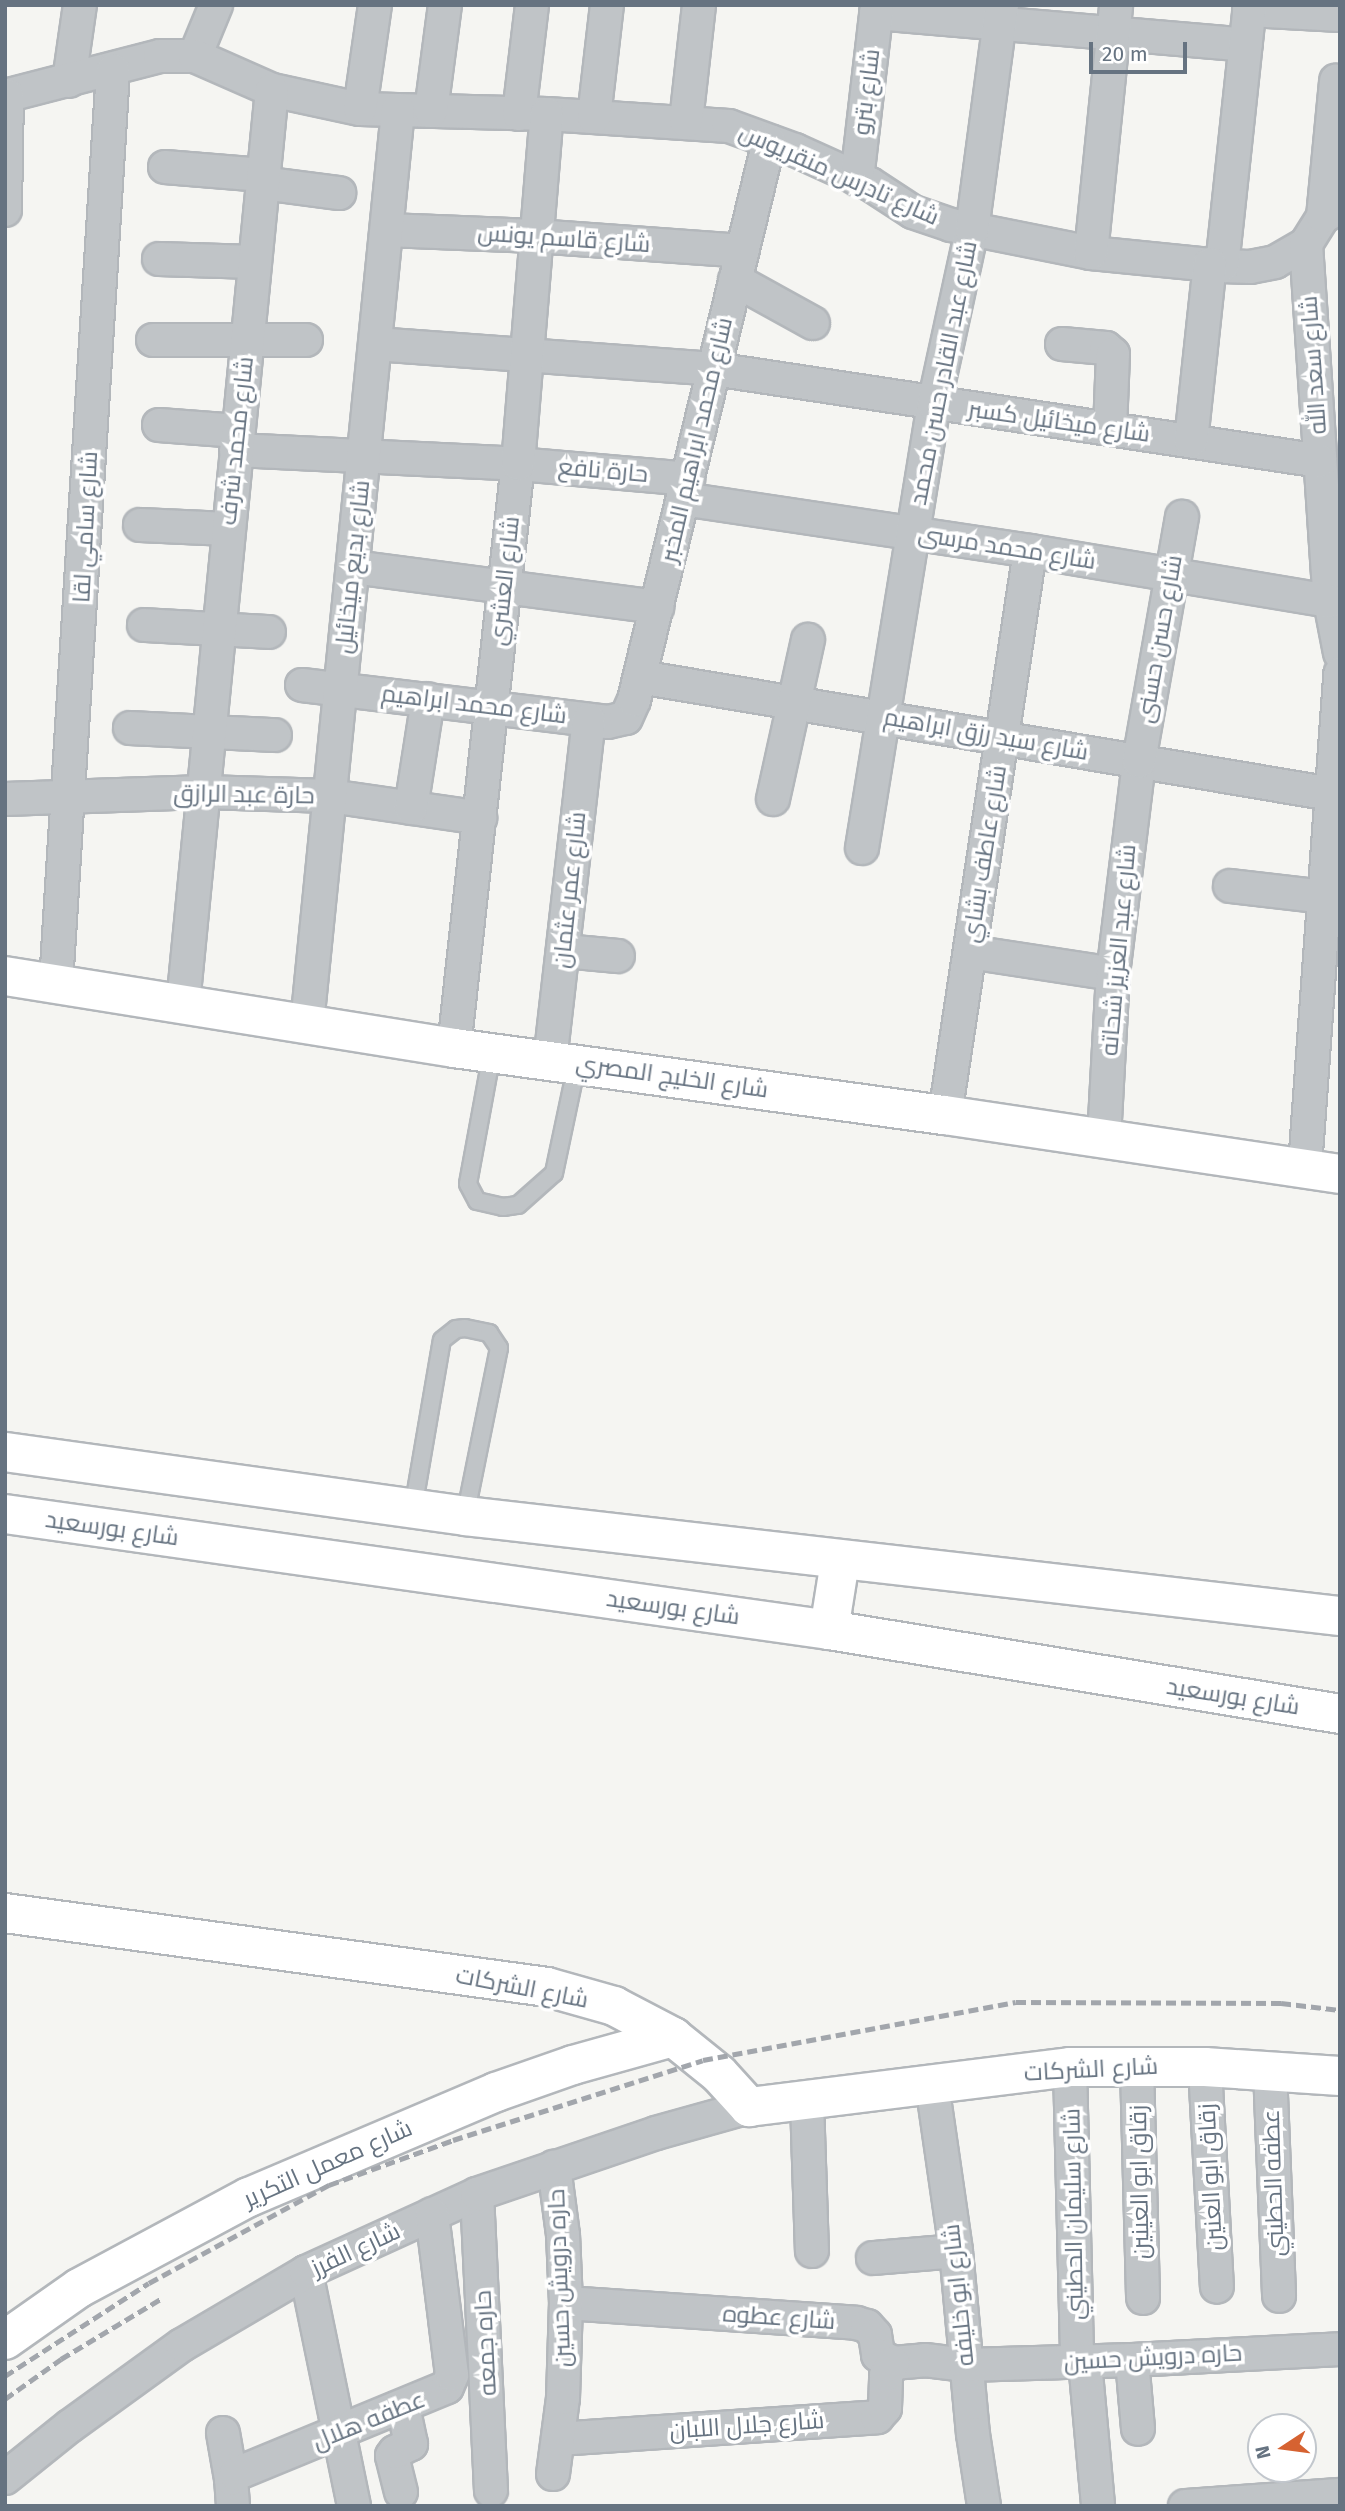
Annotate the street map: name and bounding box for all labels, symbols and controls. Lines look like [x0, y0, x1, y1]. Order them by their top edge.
scale bar [1093, 28, 1191, 72]
text: 20 m [1102, 41, 1148, 67]
street label: شارع بترو [847, 47, 887, 137]
street label: شارع تادرس منقريوس [735, 118, 943, 232]
street label: شارع قاسم يونس [477, 219, 651, 259]
street label: شارع عبد القادر حسن محمد [904, 238, 984, 508]
street label: شارع سعد الله [1295, 295, 1333, 435]
street label: شارع محمد ابراهيم المخبر [655, 314, 739, 566]
street label: شارع محمد شرف [214, 355, 260, 527]
street label: شارع ميخائيل كسبر [966, 395, 1152, 449]
street label: شارع سامي لقا [68, 450, 104, 604]
street label: حارة نافع [557, 453, 649, 489]
street label: شارع بديع ميخائيل [330, 479, 376, 655]
street label: شارع العشري [484, 515, 526, 647]
street label: شارع محمد مرسى [916, 520, 1098, 576]
street label: شارع حسن حسنى [1131, 553, 1189, 725]
street label: شارع محمد ابراهيم [380, 679, 568, 731]
street label: شارع سيد رزق ابراهيم [882, 703, 1090, 767]
street label: شارع عاطف بشاي [957, 763, 1013, 945]
street label: حارة عبد الرازق [173, 779, 315, 811]
street label: شارع عمر عثمان [547, 810, 593, 970]
street label: شارع عبد العزيز شحاته [1095, 843, 1143, 1057]
street label: شارع الخليج المصري [574, 1049, 770, 1105]
street label: شارع بورسعيد [43, 1505, 181, 1553]
street label: شارع بورسعيد [604, 1584, 742, 1632]
street label: شارع بورسعيد [1164, 1672, 1302, 1722]
street label: شارع الشركات [453, 1961, 591, 2015]
street label: شارع الشركات [1023, 2052, 1159, 2088]
street label: زقاق ابو العنين [1193, 2103, 1229, 2251]
street label: زقاق ابو العينين [1124, 2105, 1156, 2259]
street label: شارع سليمان الحطيني [1058, 2108, 1090, 2320]
street label: عطفه الحطيني [1257, 2109, 1291, 2257]
street label: شارع معمل التكرير [239, 2114, 417, 2214]
street label: حاره درويش حسين [542, 2188, 578, 2368]
street label: شارع الفرز [307, 2217, 405, 2283]
street label: شارع ابو خليفه [937, 2222, 981, 2368]
street label: حاره جمعه [469, 2289, 503, 2397]
street label: شارع عطوه [722, 2300, 836, 2336]
street label: حاره درويش حسين [1063, 2339, 1243, 2377]
street label: عطفه هلال [308, 2385, 430, 2457]
street label: شارع جلال اللبان [669, 2406, 825, 2446]
north arrow [1247, 2413, 1317, 2483]
text: N [1250, 2444, 1276, 2461]

